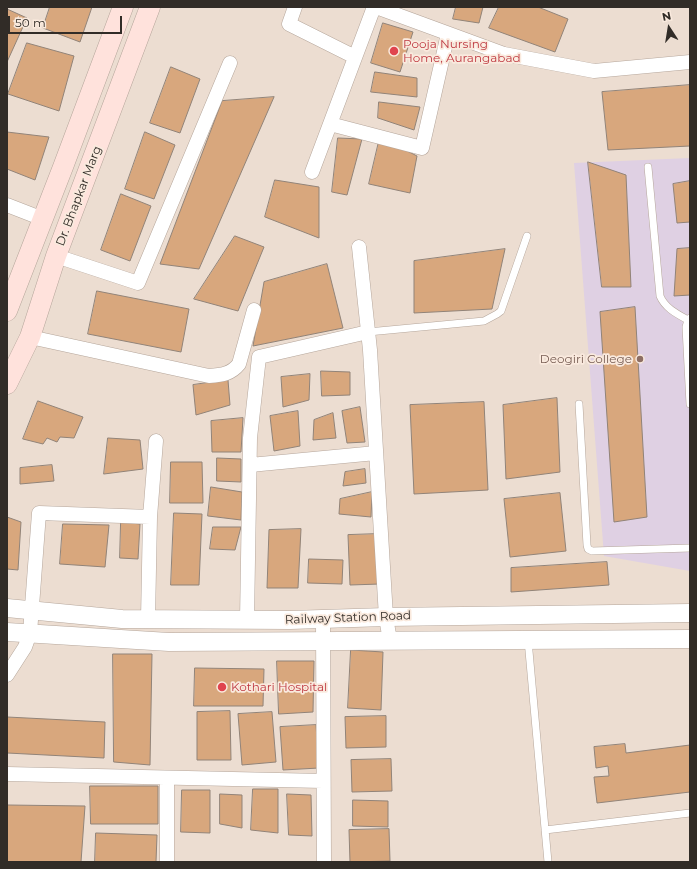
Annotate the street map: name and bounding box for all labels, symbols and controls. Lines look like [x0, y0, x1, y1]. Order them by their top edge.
scale bar [10, 8, 124, 34]
north arrow [649, 8, 689, 48]
text: N [661, 8, 672, 24]
text: 50 m [15, 15, 46, 30]
place label: Pooja Nursing Home, Aurangabad [403, 37, 521, 65]
marker: Pooja Nursing Home, Aurangabad [388, 45, 400, 57]
street label: Dr. Bhapkar Marg [53, 144, 105, 248]
place label: Deogiri College [540, 352, 632, 366]
marker: Deogiri College [635, 354, 645, 364]
street label: Railway Station Road [285, 609, 411, 627]
place label: Kothari Hospital [231, 680, 327, 694]
marker: Kothari Hospital [216, 681, 228, 693]

